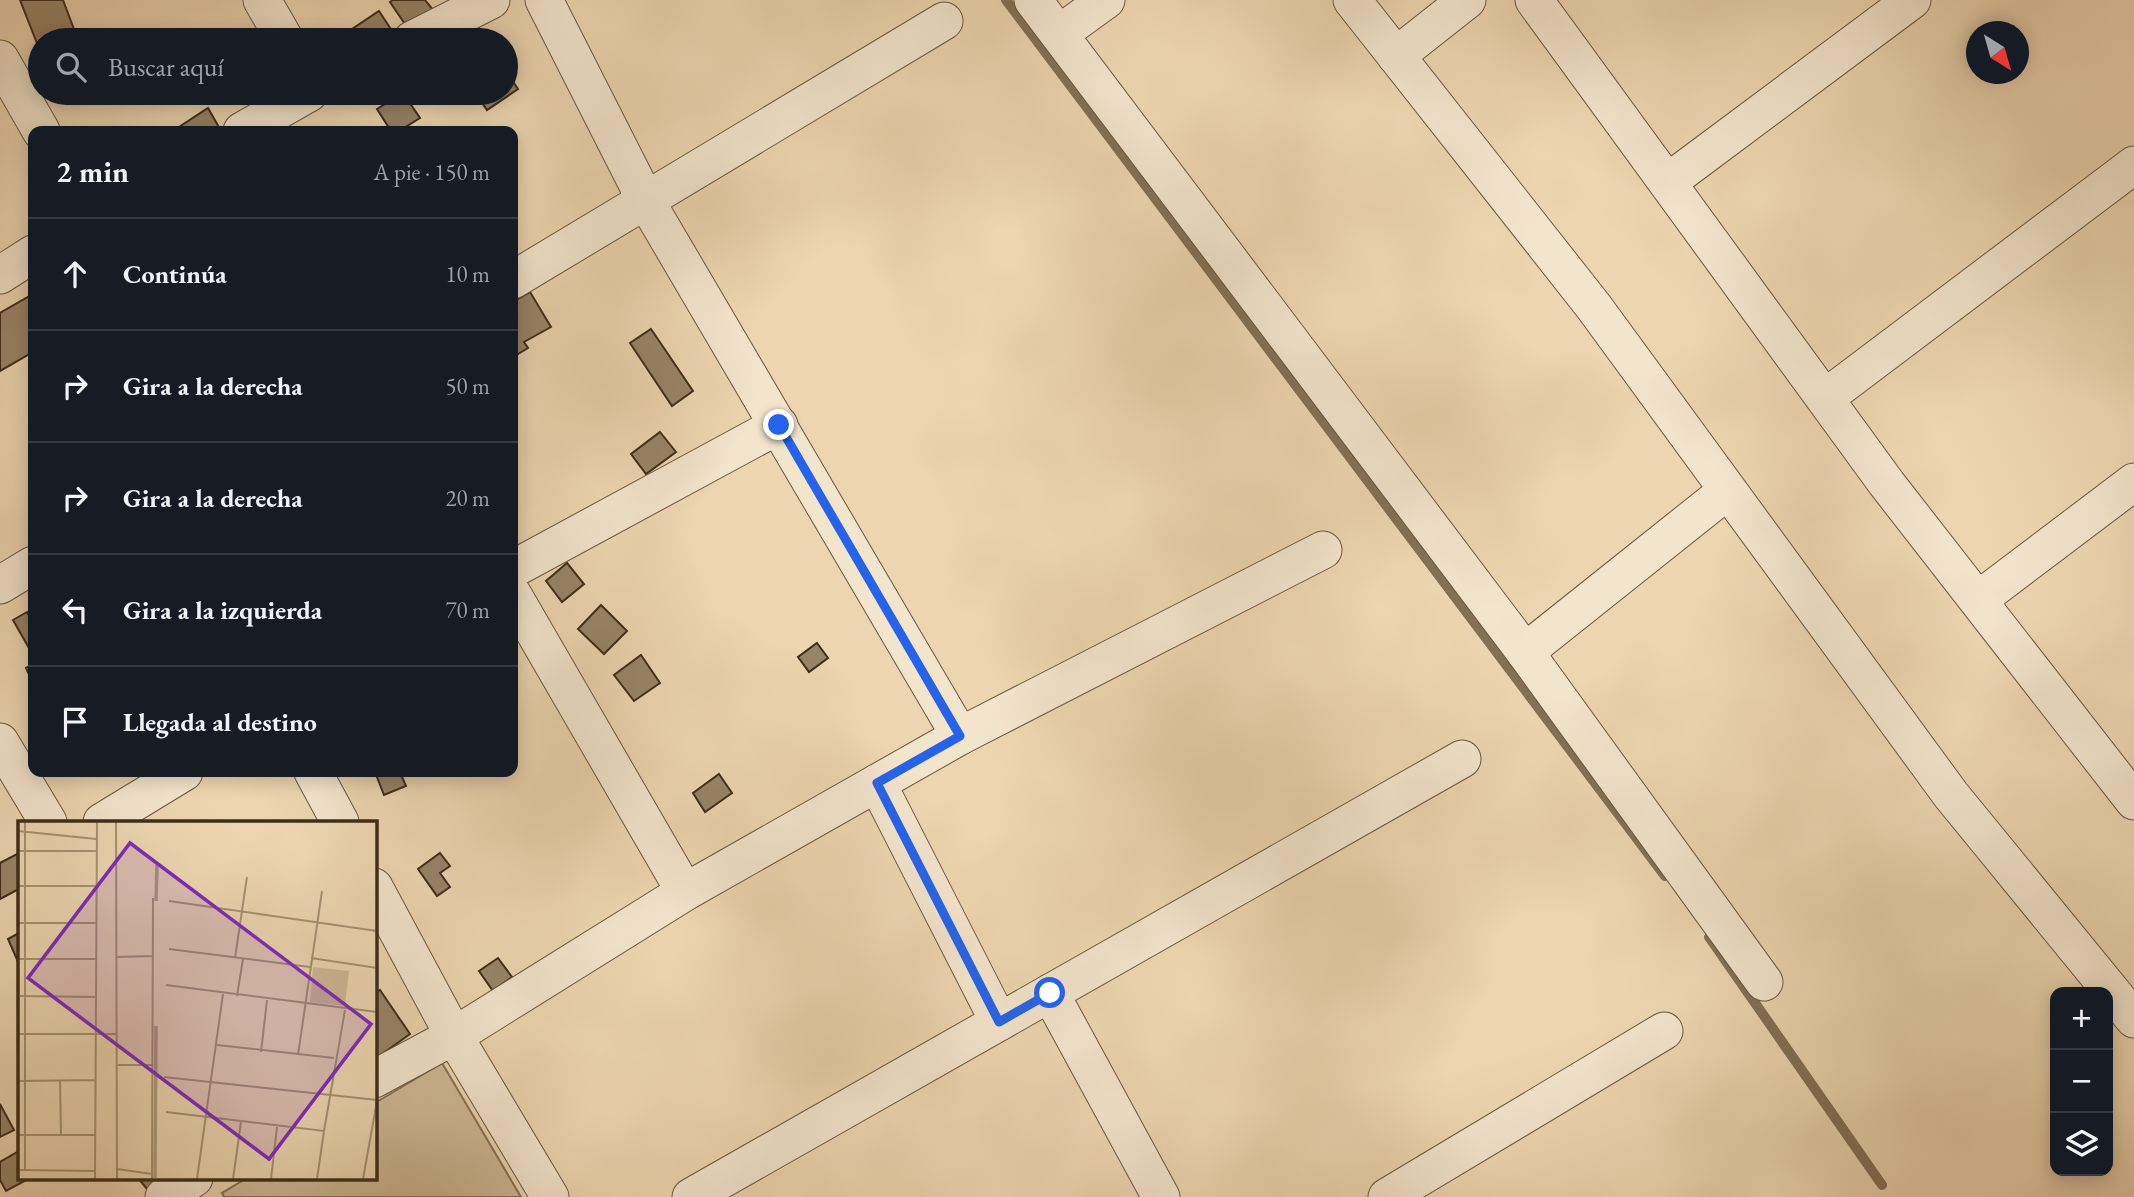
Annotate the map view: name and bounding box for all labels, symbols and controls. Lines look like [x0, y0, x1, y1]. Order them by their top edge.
north arrow [1966, 21, 2029, 84]
search box [28, 28, 518, 105]
icon: search [52, 48, 90, 86]
text: Buscar aquí [108, 50, 224, 84]
text: 2 min [56, 152, 129, 191]
text: A pie · 150 m [374, 157, 490, 187]
icon: ahead [56, 255, 94, 293]
text: Continúa [123, 257, 227, 291]
text: 10 m [445, 259, 490, 289]
icon: right [56, 367, 94, 405]
text: Gira a la derecha [123, 369, 303, 403]
text: 50 m [445, 371, 490, 401]
route end [763, 409, 794, 440]
icon: right [56, 479, 94, 517]
text: Gira a la derecha [123, 481, 303, 515]
text: 20 m [445, 483, 490, 513]
icon: left [56, 591, 94, 629]
text: Gira a la izquierda [123, 593, 322, 627]
text: 70 m [445, 595, 490, 625]
icon: arrive [56, 703, 94, 741]
text: Llegada al destino [123, 705, 317, 739]
inset map [18, 821, 376, 1180]
route start [1034, 977, 1065, 1008]
map controls [2050, 987, 2113, 1176]
button: + [2050, 987, 2113, 1050]
button: − [2050, 1050, 2113, 1113]
button: layers [2050, 1113, 2113, 1176]

